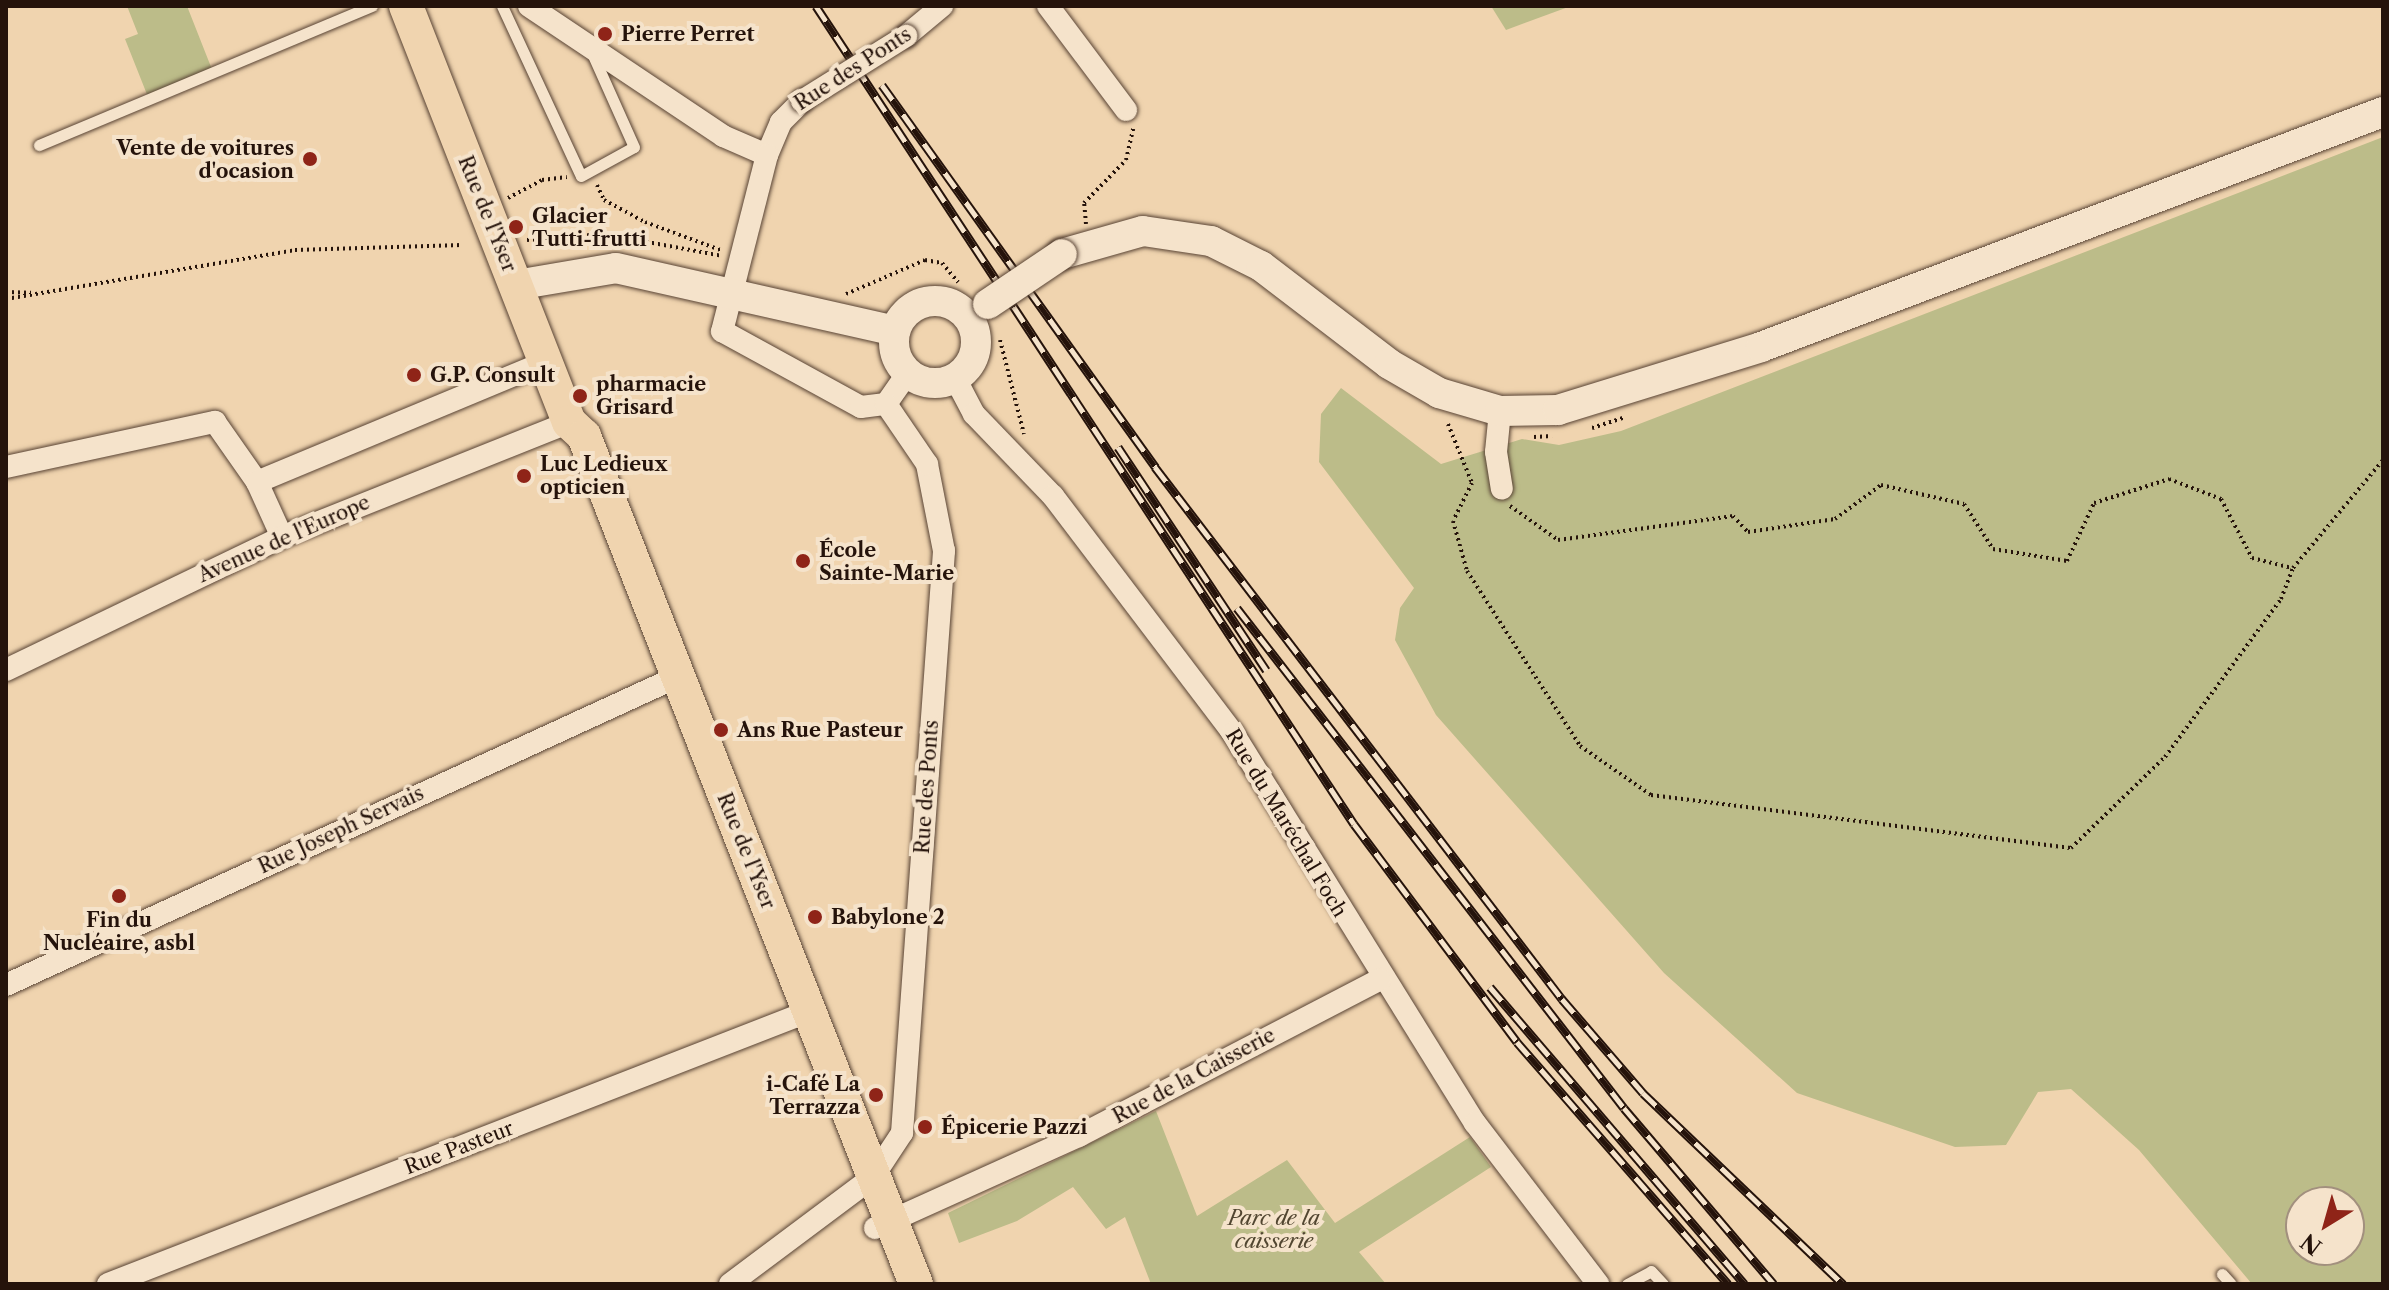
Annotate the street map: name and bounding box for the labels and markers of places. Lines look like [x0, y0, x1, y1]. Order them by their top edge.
place label: Pierre Perret [621, 22, 755, 46]
marker: Pierre Perret [596, 25, 614, 43]
place label: Vente de voitures d'ocasion [116, 136, 294, 183]
marker: Vente de voitures d'ocasion [301, 150, 319, 168]
place label: Glacier Tutti-frutti [532, 204, 647, 251]
marker: Glacier Tutti-frutti [507, 218, 525, 236]
place label: G.P. Consult [430, 363, 555, 387]
marker: G.P. Consult [405, 366, 423, 384]
place label: pharmacie Grisard [596, 372, 706, 419]
marker: pharmacie Grisard [571, 387, 589, 405]
place label: Luc Ledieux opticien [540, 452, 668, 499]
marker: Luc Ledieux opticien [515, 467, 533, 485]
place label: École Sainte-Marie [819, 538, 954, 585]
marker: École Sainte-Marie [794, 552, 812, 570]
place label: Ans Rue Pasteur [737, 718, 903, 742]
marker: Ans Rue Pasteur [712, 721, 730, 739]
marker: Fin du Nucléaire, asbl [110, 887, 128, 905]
place label: Babylone 2 [831, 905, 945, 929]
place label: Fin du Nucléaire, asbl [43, 908, 195, 955]
marker: Babylone 2 [806, 908, 824, 926]
place label: i-Café La Terrazza [766, 1072, 860, 1119]
marker: i-Café La Terrazza [867, 1086, 885, 1104]
place label: Épicerie Pazzi [941, 1115, 1087, 1139]
marker: Épicerie Pazzi [916, 1118, 934, 1136]

